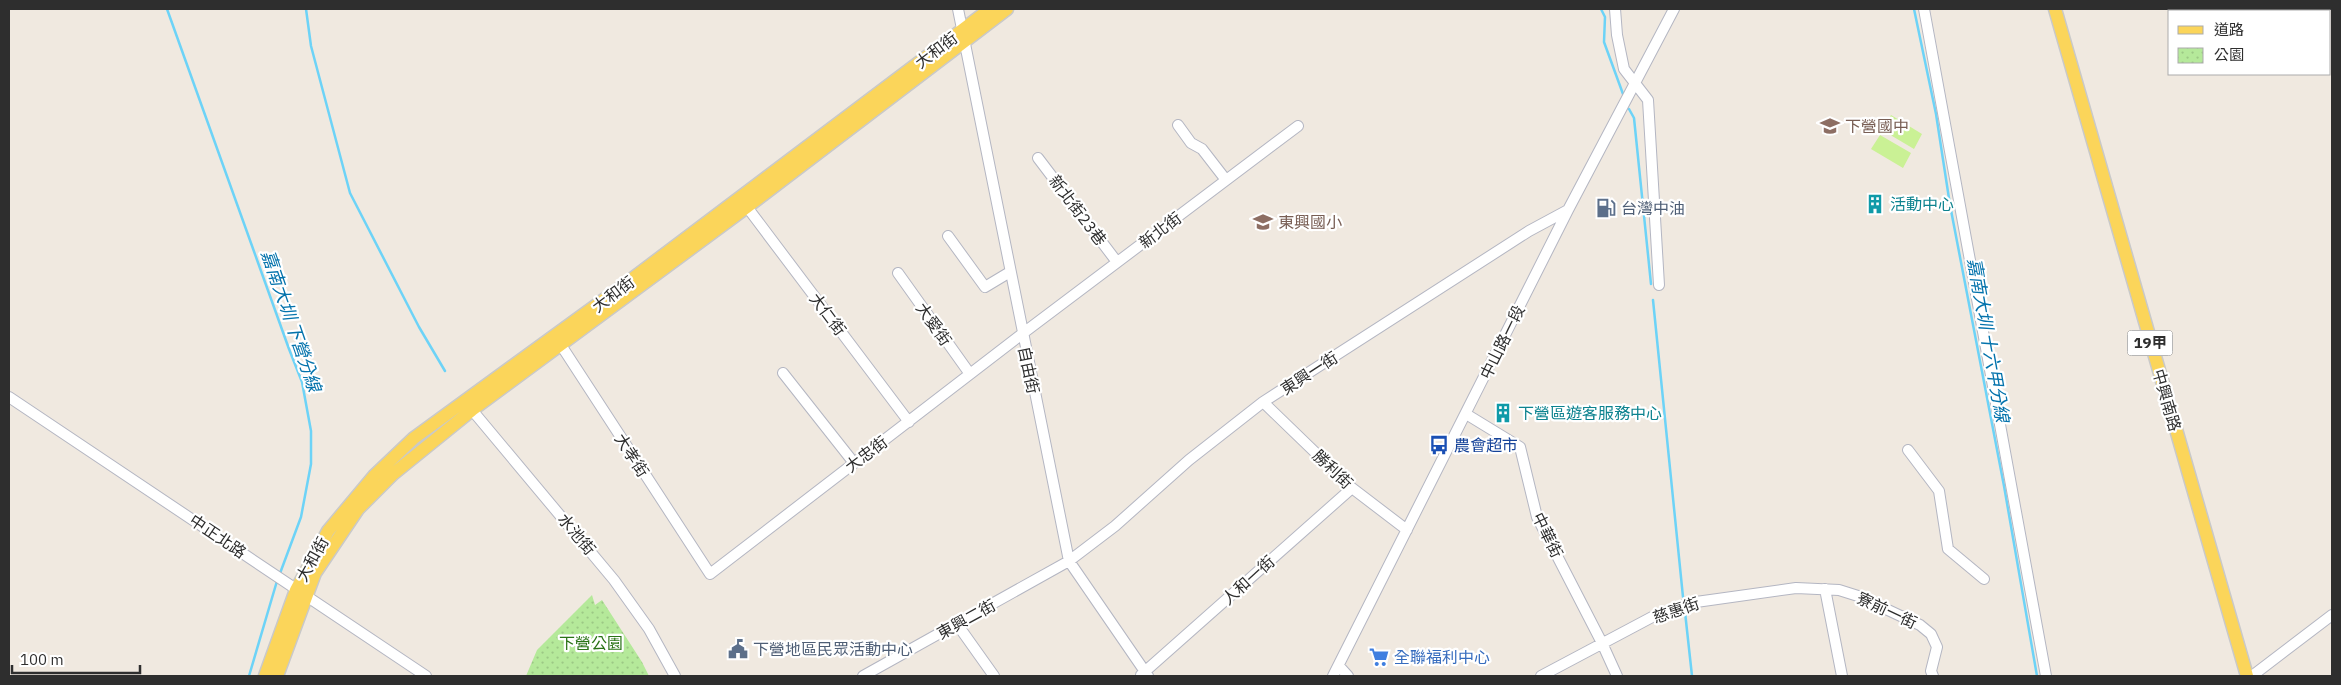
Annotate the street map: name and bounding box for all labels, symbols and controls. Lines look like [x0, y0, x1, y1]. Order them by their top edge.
legend [2168, 10, 2331, 75]
text: 道路 [2214, 20, 2244, 39]
street label: 大和街 [911, 28, 961, 72]
text: 公園 [2214, 45, 2244, 64]
school or university icon: 下營國中 [1819, 115, 1841, 137]
place label: 下營國中 [1845, 116, 1909, 136]
street label: 新北街23巷 [1045, 171, 1111, 249]
building icon: 活動中心 [1864, 193, 1886, 215]
place label: 活動中心 [1890, 194, 1954, 214]
fuel station icon: 台灣中油 [1595, 197, 1617, 219]
place label: 台灣中油 [1621, 198, 1685, 218]
street label: 新北街 [1135, 208, 1185, 252]
school or university icon: 東興國小 [1252, 211, 1274, 233]
place label: 東興國小 [1278, 212, 1342, 232]
water label: 嘉南大圳 下營分線 [256, 247, 327, 397]
water label: 嘉南大圳 十六甲分線 [1963, 256, 2015, 426]
street label: 大和街 [588, 272, 638, 316]
street label: 大仁街 [806, 289, 850, 339]
street label: 大愛街 [912, 299, 956, 349]
street label: 中山路一段 [1475, 302, 1529, 382]
road number: 19甲 [2128, 330, 2172, 356]
street label: 自由街 [1014, 344, 1044, 396]
street label: 東興一街 [1277, 347, 1341, 399]
street label: 中興南路 [2149, 366, 2185, 434]
building icon: 下營區遊客服務中心 [1492, 402, 1514, 424]
place label: 下營區遊客服務中心 [1518, 403, 1662, 423]
street label: 大孝街 [611, 429, 653, 481]
street label: 大忠街 [841, 432, 891, 476]
bus stop icon: 農會超市 [1428, 434, 1450, 456]
place label: 農會超市 [1454, 435, 1518, 455]
street label: 勝利街 [1309, 445, 1357, 493]
street label: 水池街 [554, 509, 600, 559]
street label: 中華街 [1528, 509, 1568, 561]
street label: 中正北路 [186, 510, 250, 562]
street label: 大和街 [292, 533, 332, 585]
street label: 人和一街 [1218, 551, 1278, 609]
street label: 寮前一街 [1854, 587, 1920, 633]
street label: 慈惠街 [1650, 593, 1702, 627]
street label: 東興二街 [933, 595, 999, 643]
park label: 下營公園 [559, 633, 623, 653]
public building icon: 下營地區民眾活動中心 [727, 638, 749, 660]
place label: 下營地區民眾活動中心 [753, 639, 913, 659]
scale bar [12, 642, 140, 674]
supermarket icon: 全聯福利中心 [1368, 646, 1390, 668]
place label: 全聯福利中心 [1394, 647, 1490, 667]
text: 100 m [20, 650, 64, 669]

